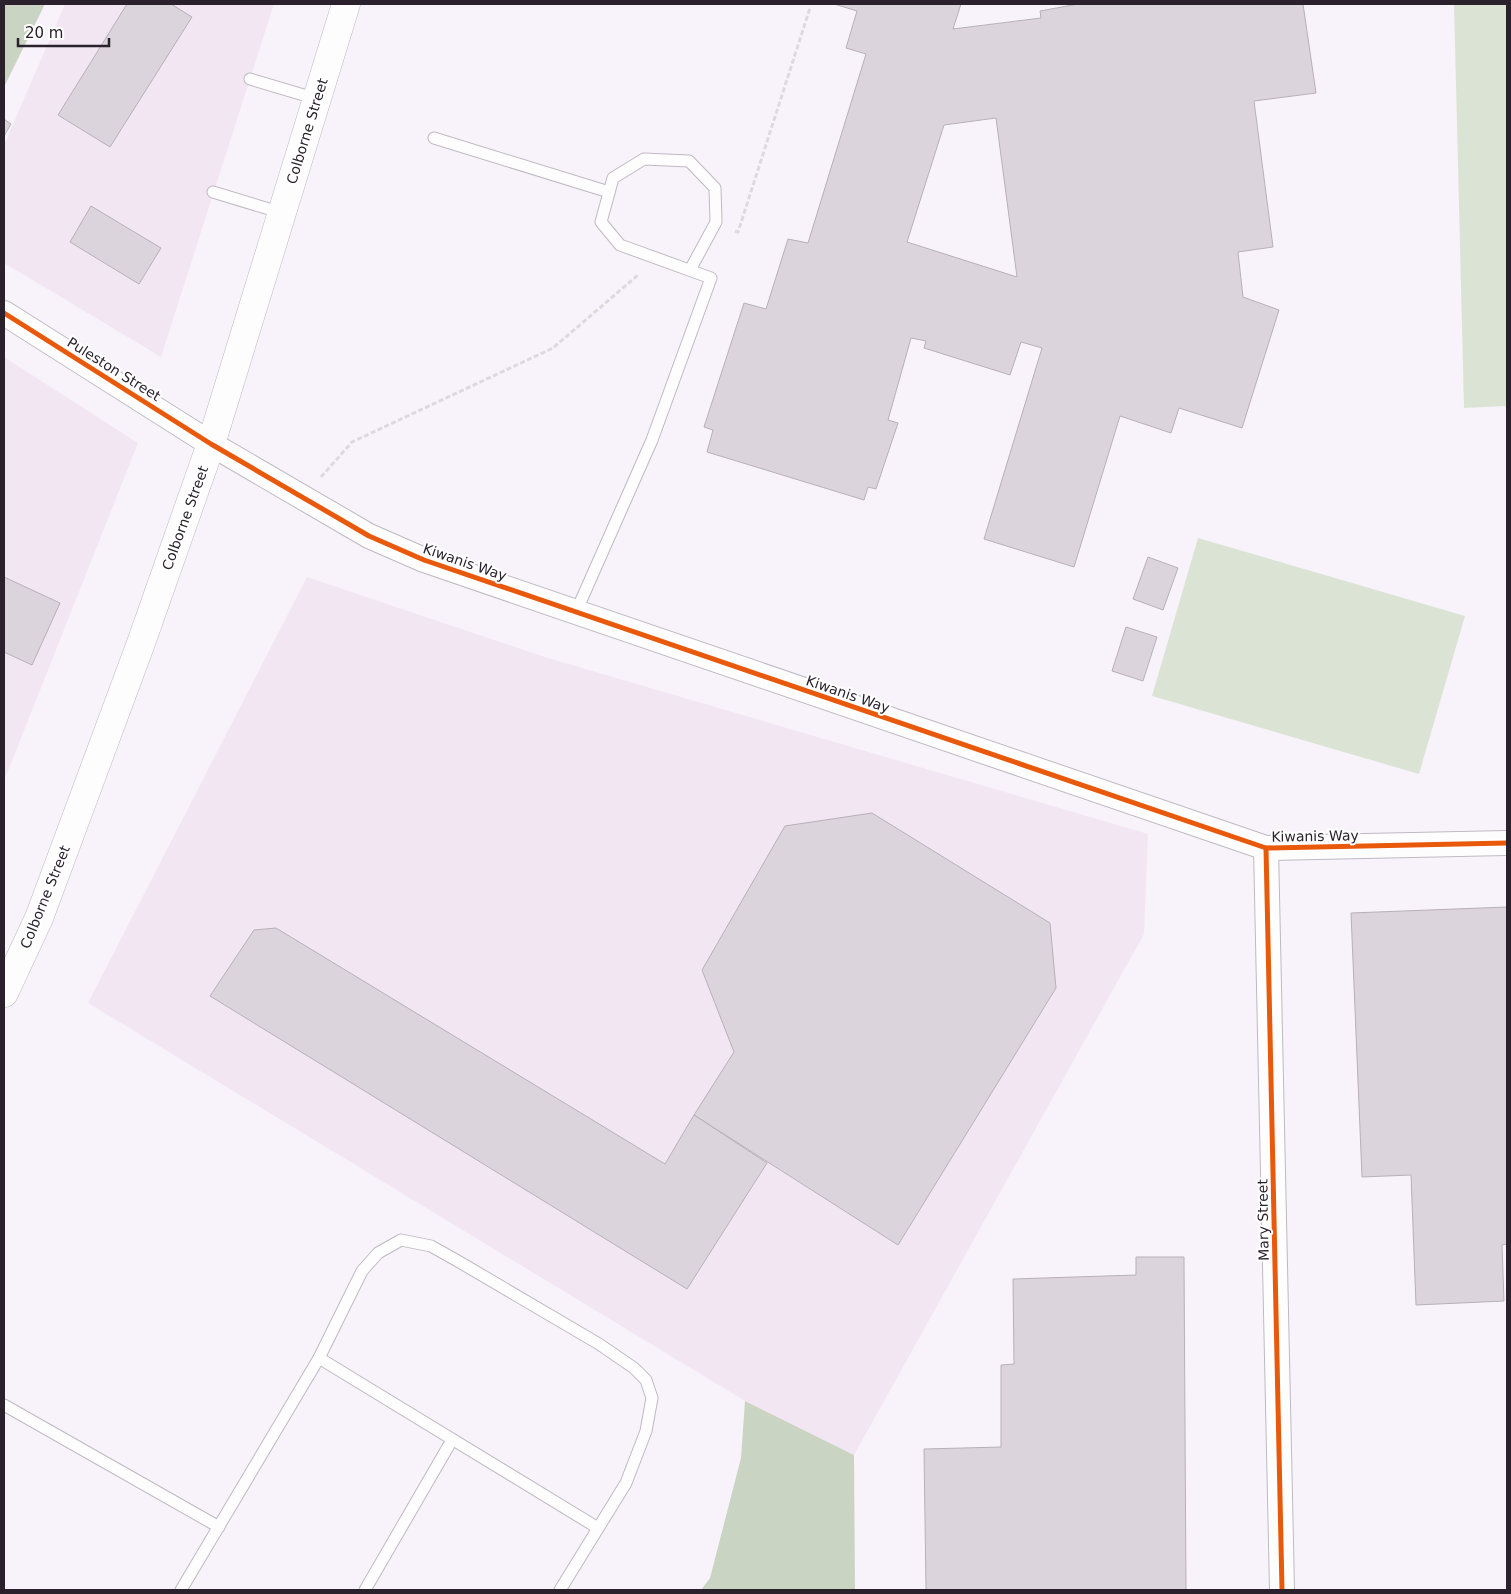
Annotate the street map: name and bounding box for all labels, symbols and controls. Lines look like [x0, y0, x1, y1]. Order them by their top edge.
scale bar [18, 15, 109, 47]
text: 20 m [25, 24, 63, 42]
street label: Colborne Street [283, 76, 331, 186]
street label: Puleston Street [64, 334, 164, 404]
street label: Colborne Street [159, 463, 211, 572]
street label: Kiwanis Way [421, 540, 509, 584]
street label: Kiwanis Way [804, 672, 892, 716]
street label: Kiwanis Way [1271, 827, 1359, 845]
street label: Colborne Street [17, 843, 73, 951]
street label: Mary Street [1254, 1179, 1272, 1261]

